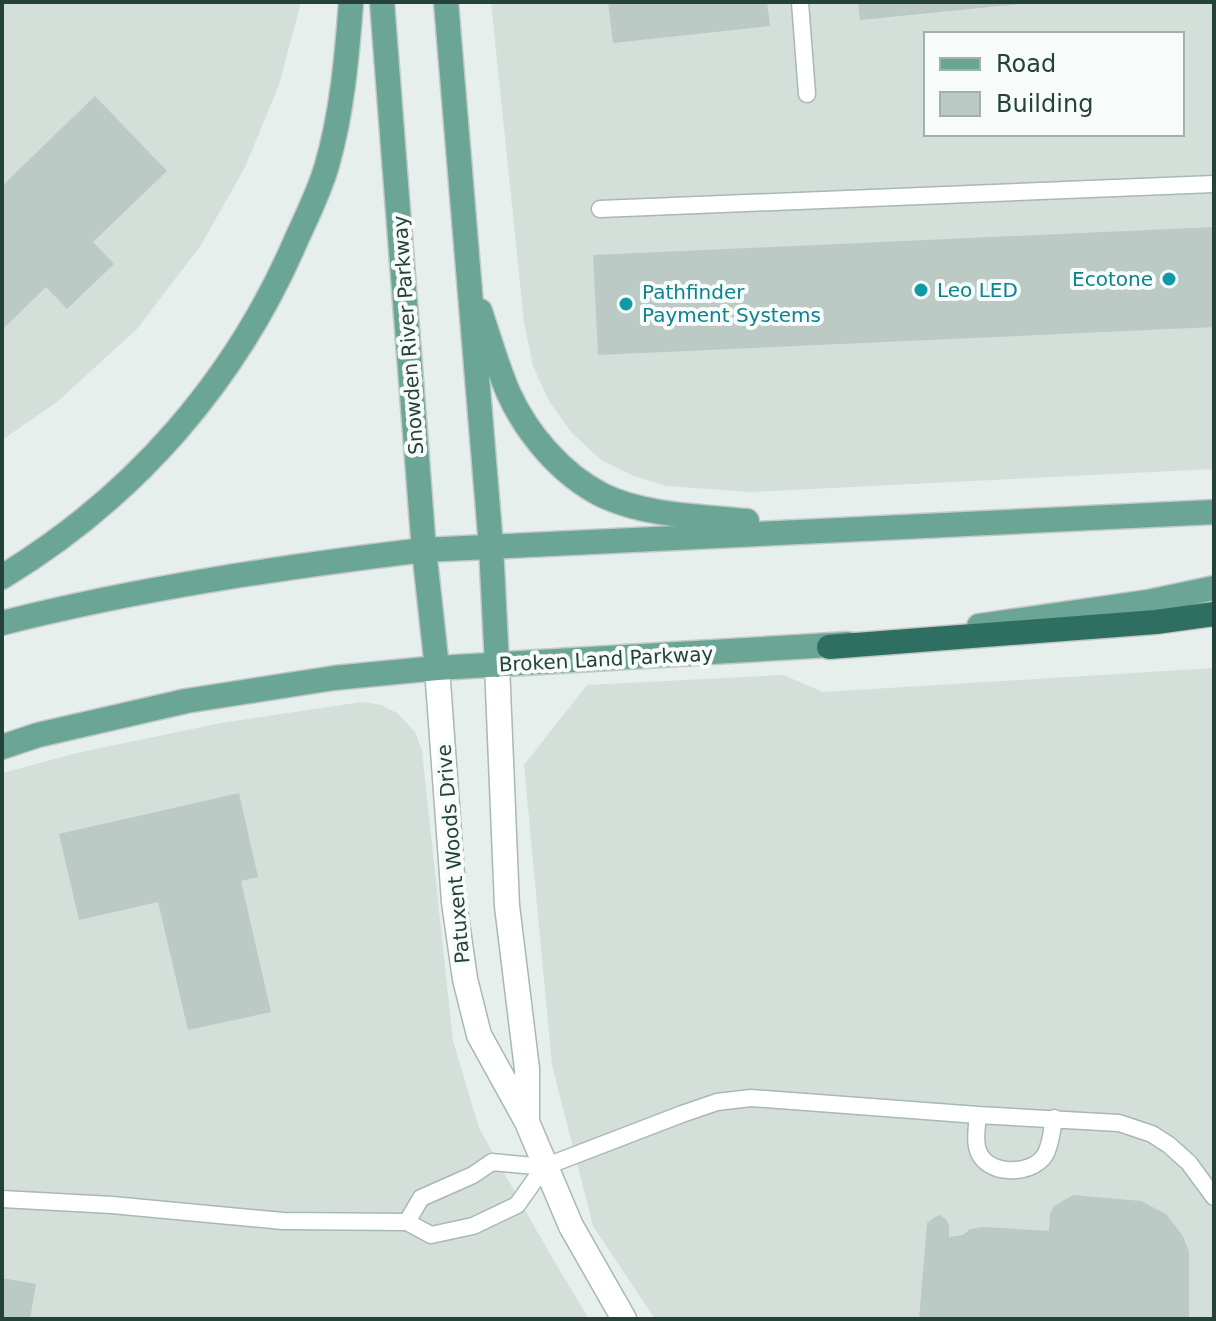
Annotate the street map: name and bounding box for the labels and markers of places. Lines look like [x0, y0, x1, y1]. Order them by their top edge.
place label: Ecotone [1072, 267, 1153, 291]
marker: Ecotone [1160, 270, 1178, 288]
place label: Leo LED [937, 278, 1018, 302]
place label: Pathfinder Payment Systems [642, 280, 821, 327]
marker: Leo LED [912, 281, 930, 299]
marker: Pathfinder Payment Systems [617, 295, 635, 313]

